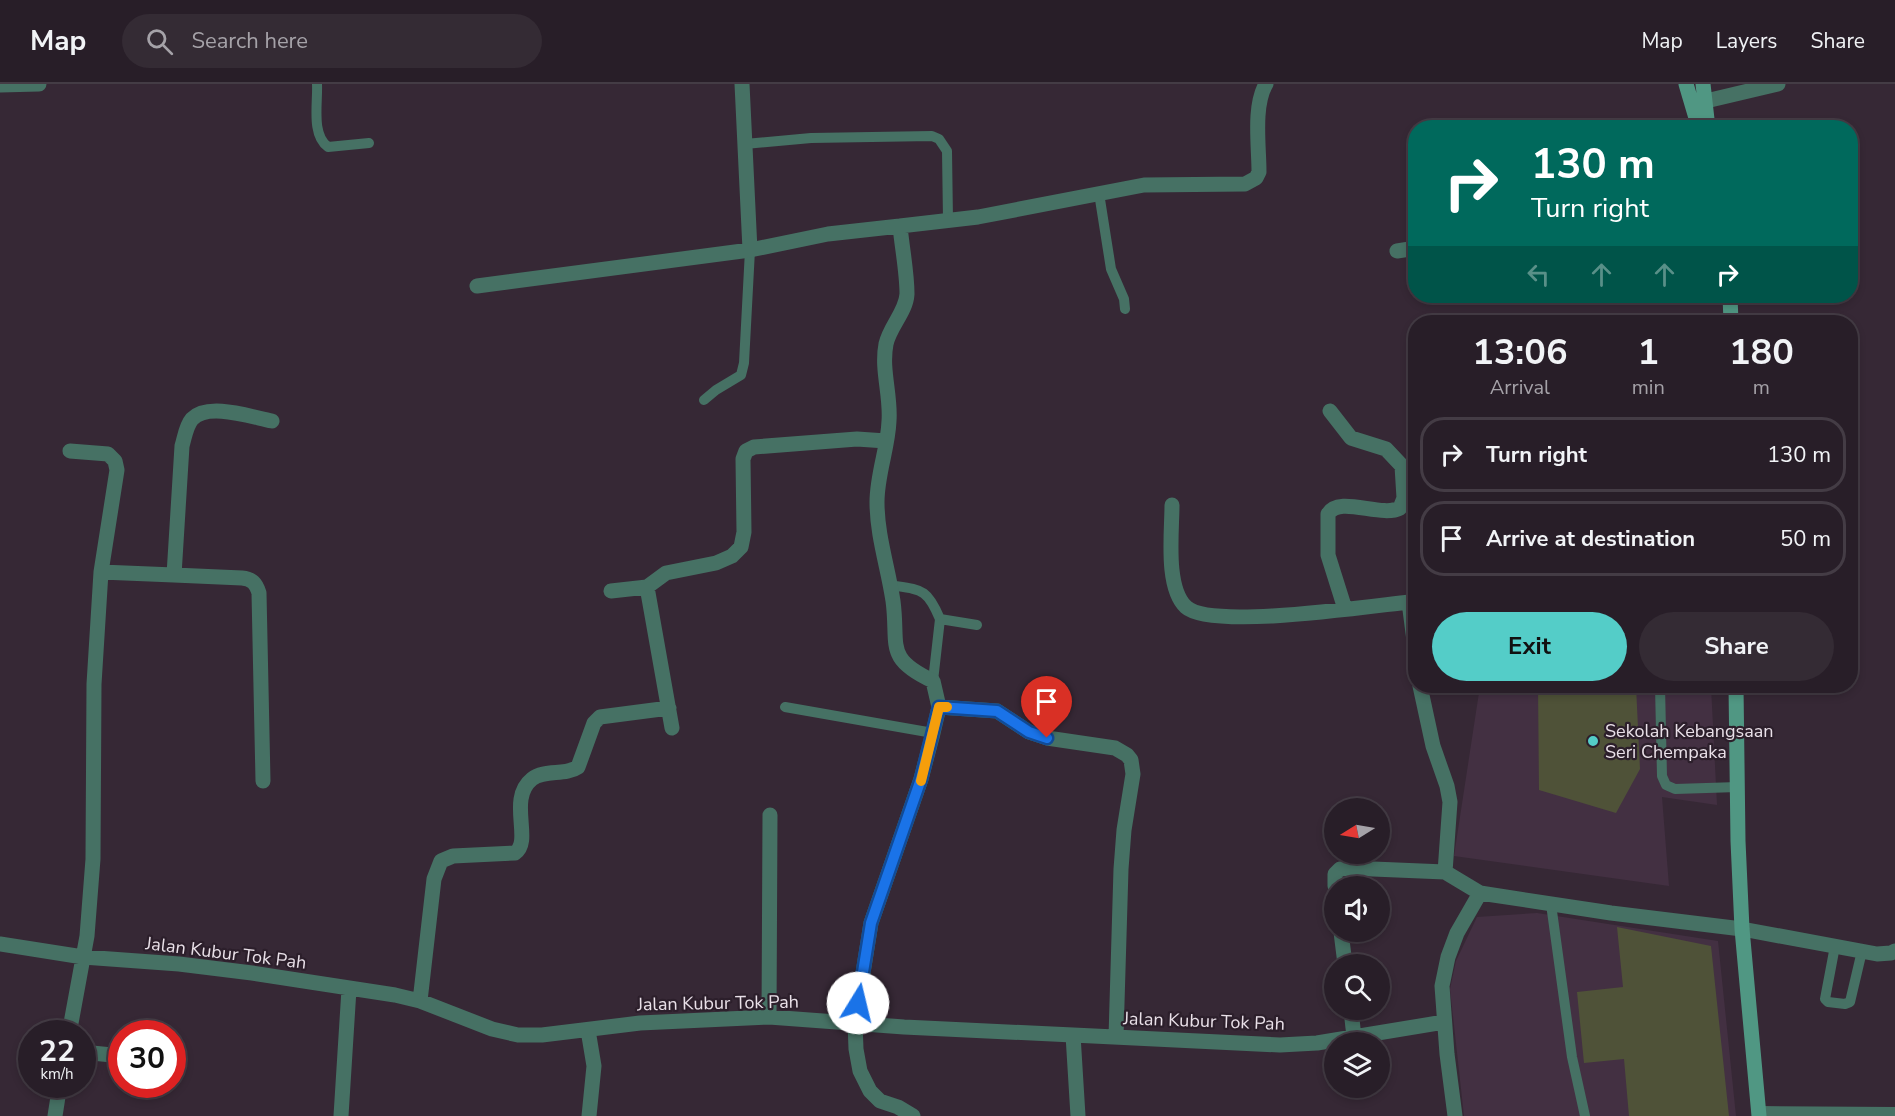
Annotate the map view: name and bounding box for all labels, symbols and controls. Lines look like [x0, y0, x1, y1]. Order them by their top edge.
search box [122, 14, 542, 68]
text: Map [30, 22, 86, 60]
icon: search [143, 25, 176, 58]
text: Search here [191, 26, 308, 56]
text: Map [1641, 27, 1683, 55]
text: Layers [1716, 27, 1777, 55]
text: Share [1810, 27, 1865, 55]
text: 130 m [1531, 136, 1655, 193]
icon: right [1432, 144, 1510, 222]
text: Turn right [1531, 190, 1649, 227]
icon: left [1522, 258, 1555, 291]
icon: ahead [1585, 258, 1618, 291]
icon: ahead [1648, 258, 1681, 291]
icon: right [1711, 258, 1744, 291]
text: 13:06 [1472, 328, 1568, 377]
text: 1 [1637, 328, 1659, 377]
text: 180 [1729, 328, 1794, 377]
text: Arrival [1490, 374, 1550, 401]
text: min [1632, 374, 1665, 401]
text: m [1753, 374, 1770, 401]
icon: right [1435, 438, 1468, 471]
text: Turn right [1486, 440, 1587, 470]
text: 130 m [1767, 440, 1831, 470]
icon: arrive [1435, 522, 1468, 555]
text: Arrive at destination [1486, 524, 1695, 554]
text: 50 m [1780, 524, 1831, 554]
button: Exit [1432, 612, 1627, 681]
button: Share [1639, 612, 1834, 681]
pin [1021, 676, 1072, 738]
icon: arrive [1030, 685, 1063, 718]
place label: Sekolah Kebangsaan Seri Chempaka [1605, 719, 1774, 764]
marker: Sekolah Kebangsaan Seri Chempaka [1586, 734, 1600, 748]
north arrow [1324, 798, 1390, 864]
map controls [1324, 798, 1390, 1098]
button: sound [1324, 876, 1390, 942]
street label: Jalan Kubur Tok Pah [143, 931, 308, 975]
button: search [1324, 954, 1390, 1020]
position arrow [826, 971, 890, 1035]
street label: Jalan Kubur Tok Pah [636, 990, 799, 1016]
street label: Jalan Kubur Tok Pah [1122, 1006, 1285, 1036]
speed limit sign: 30 [108, 1020, 186, 1098]
text: 22 [39, 1031, 75, 1072]
button: layers [1324, 1032, 1390, 1098]
text: km/h [40, 1064, 74, 1084]

